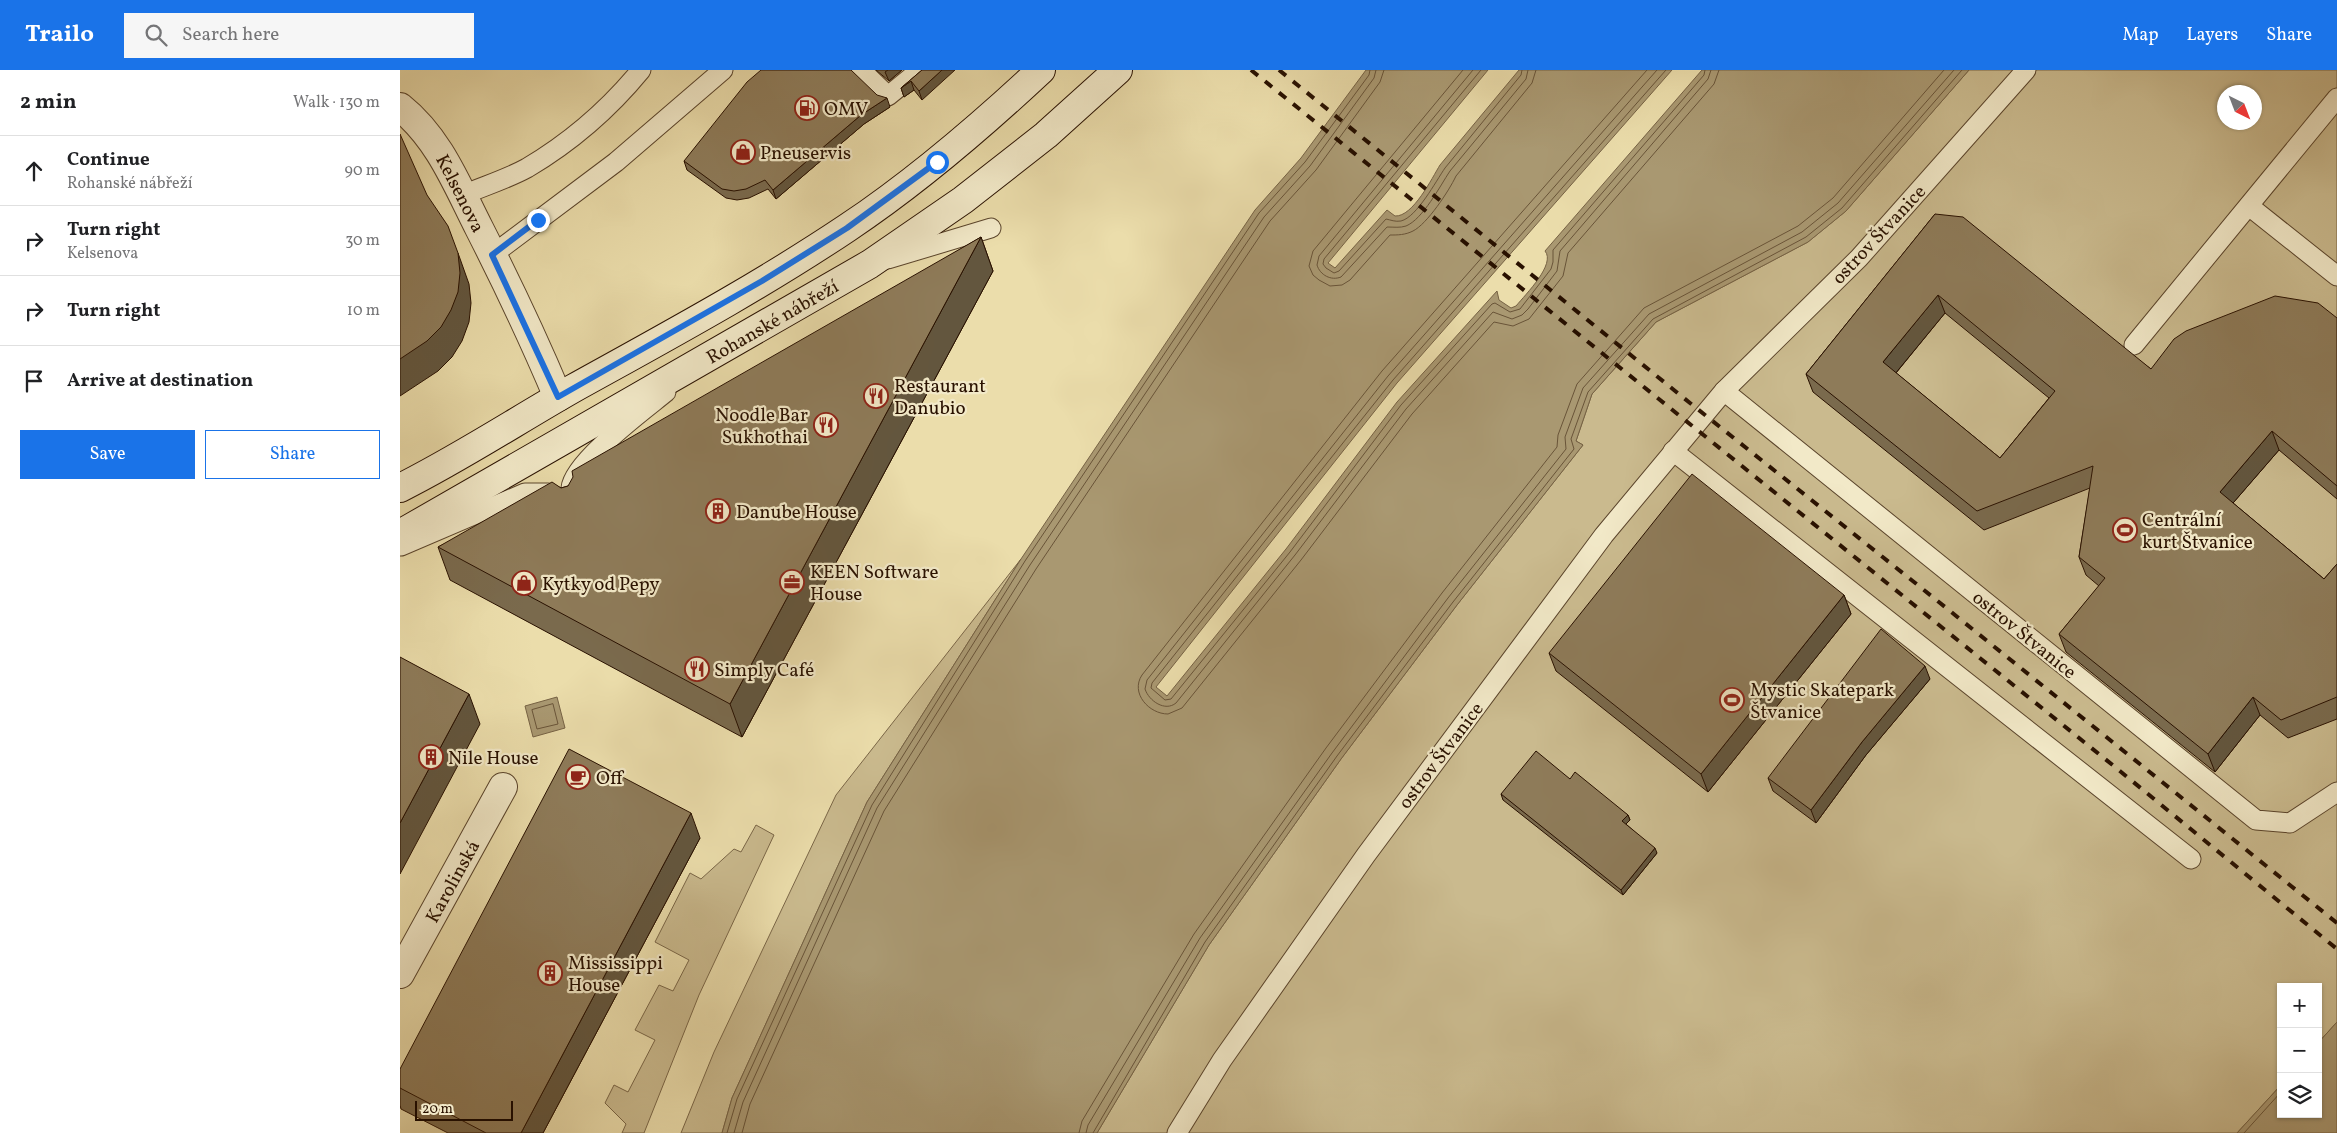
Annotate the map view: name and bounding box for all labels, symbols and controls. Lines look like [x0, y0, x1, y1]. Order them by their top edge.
search box [124, 13, 474, 58]
text: Trailo [25, 18, 94, 52]
icon: search [142, 21, 170, 49]
text: Search here [182, 22, 279, 48]
text: Map [2122, 23, 2158, 48]
text: Layers [2186, 23, 2238, 48]
text: Share [2266, 23, 2312, 48]
north arrow [2217, 85, 2262, 130]
text: 2 min [20, 88, 77, 117]
text: Walk · 130 m [293, 92, 380, 114]
fuel station icon: OMV [794, 95, 820, 121]
place label: OMV [824, 97, 868, 123]
shop icon: Pneuservis [730, 139, 756, 165]
place label: Pneuservis [760, 141, 851, 167]
text: Continue [67, 147, 150, 173]
street label: Kelsenova [428, 150, 490, 238]
route start [926, 151, 949, 174]
icon: ahead [20, 157, 48, 185]
text: 90 m [344, 160, 380, 182]
text: Rohanské nábřeží [67, 173, 193, 195]
street label: ostrov Štvanice [1827, 180, 1932, 291]
route end [527, 209, 550, 232]
text: Turn right [67, 217, 160, 243]
icon: right [20, 227, 48, 255]
text: 30 m [345, 230, 380, 252]
text: Kelsenova [67, 243, 138, 265]
street label: Rohanské nábřeží [702, 274, 844, 371]
icon: right [20, 297, 48, 325]
text: Turn right [67, 298, 160, 324]
text: 10 m [347, 300, 380, 322]
icon: arrive [20, 367, 48, 395]
text: Arrive at destination [67, 368, 253, 394]
place label: Restaurant Danubio [894, 374, 986, 422]
restaurant icon: Restaurant Danubio [863, 383, 889, 409]
place label: Noodle Bar Sukhothai [715, 403, 808, 451]
restaurant icon: Noodle Bar Sukhothai [813, 412, 839, 438]
button: Save [20, 430, 195, 479]
button: Share [205, 430, 380, 479]
building icon: Danube House [705, 498, 731, 524]
place label: Danube House [736, 500, 857, 526]
place label: Centrální kurt Štvanice [2142, 508, 2253, 556]
sports icon: Centrální kurt Štvanice [2112, 517, 2138, 543]
place label: KEEN Software House [810, 560, 938, 608]
office icon: KEEN Software House [779, 569, 805, 595]
shop icon: Kytky od Pepy [511, 570, 537, 596]
place label: Kytky od Pepy [542, 572, 660, 598]
street label: ostrov Štvanice [1966, 585, 2081, 686]
restaurant icon: Simply Café [684, 656, 710, 682]
place label: Simply Café [714, 658, 814, 684]
place label: Mystic Skatepark Štvanice [1750, 678, 1894, 726]
sports icon: Mystic Skatepark Štvanice [1719, 687, 1745, 713]
street label: ostrov Štvanice [1393, 698, 1490, 815]
building icon: Nile House [418, 744, 444, 770]
place label: Nile House [448, 746, 539, 772]
cafe icon: Off [565, 764, 591, 790]
place label: Off [596, 766, 625, 792]
street label: Karolinská [420, 836, 487, 928]
place label: Mississippi House [568, 951, 663, 999]
building icon: Mississippi House [537, 960, 563, 986]
map controls [2277, 983, 2322, 1118]
button: + [2277, 983, 2322, 1028]
button: − [2277, 1028, 2322, 1073]
button: layers [2277, 1073, 2322, 1118]
scale bar [415, 1098, 512, 1121]
text: 20 m [422, 1100, 453, 1119]

